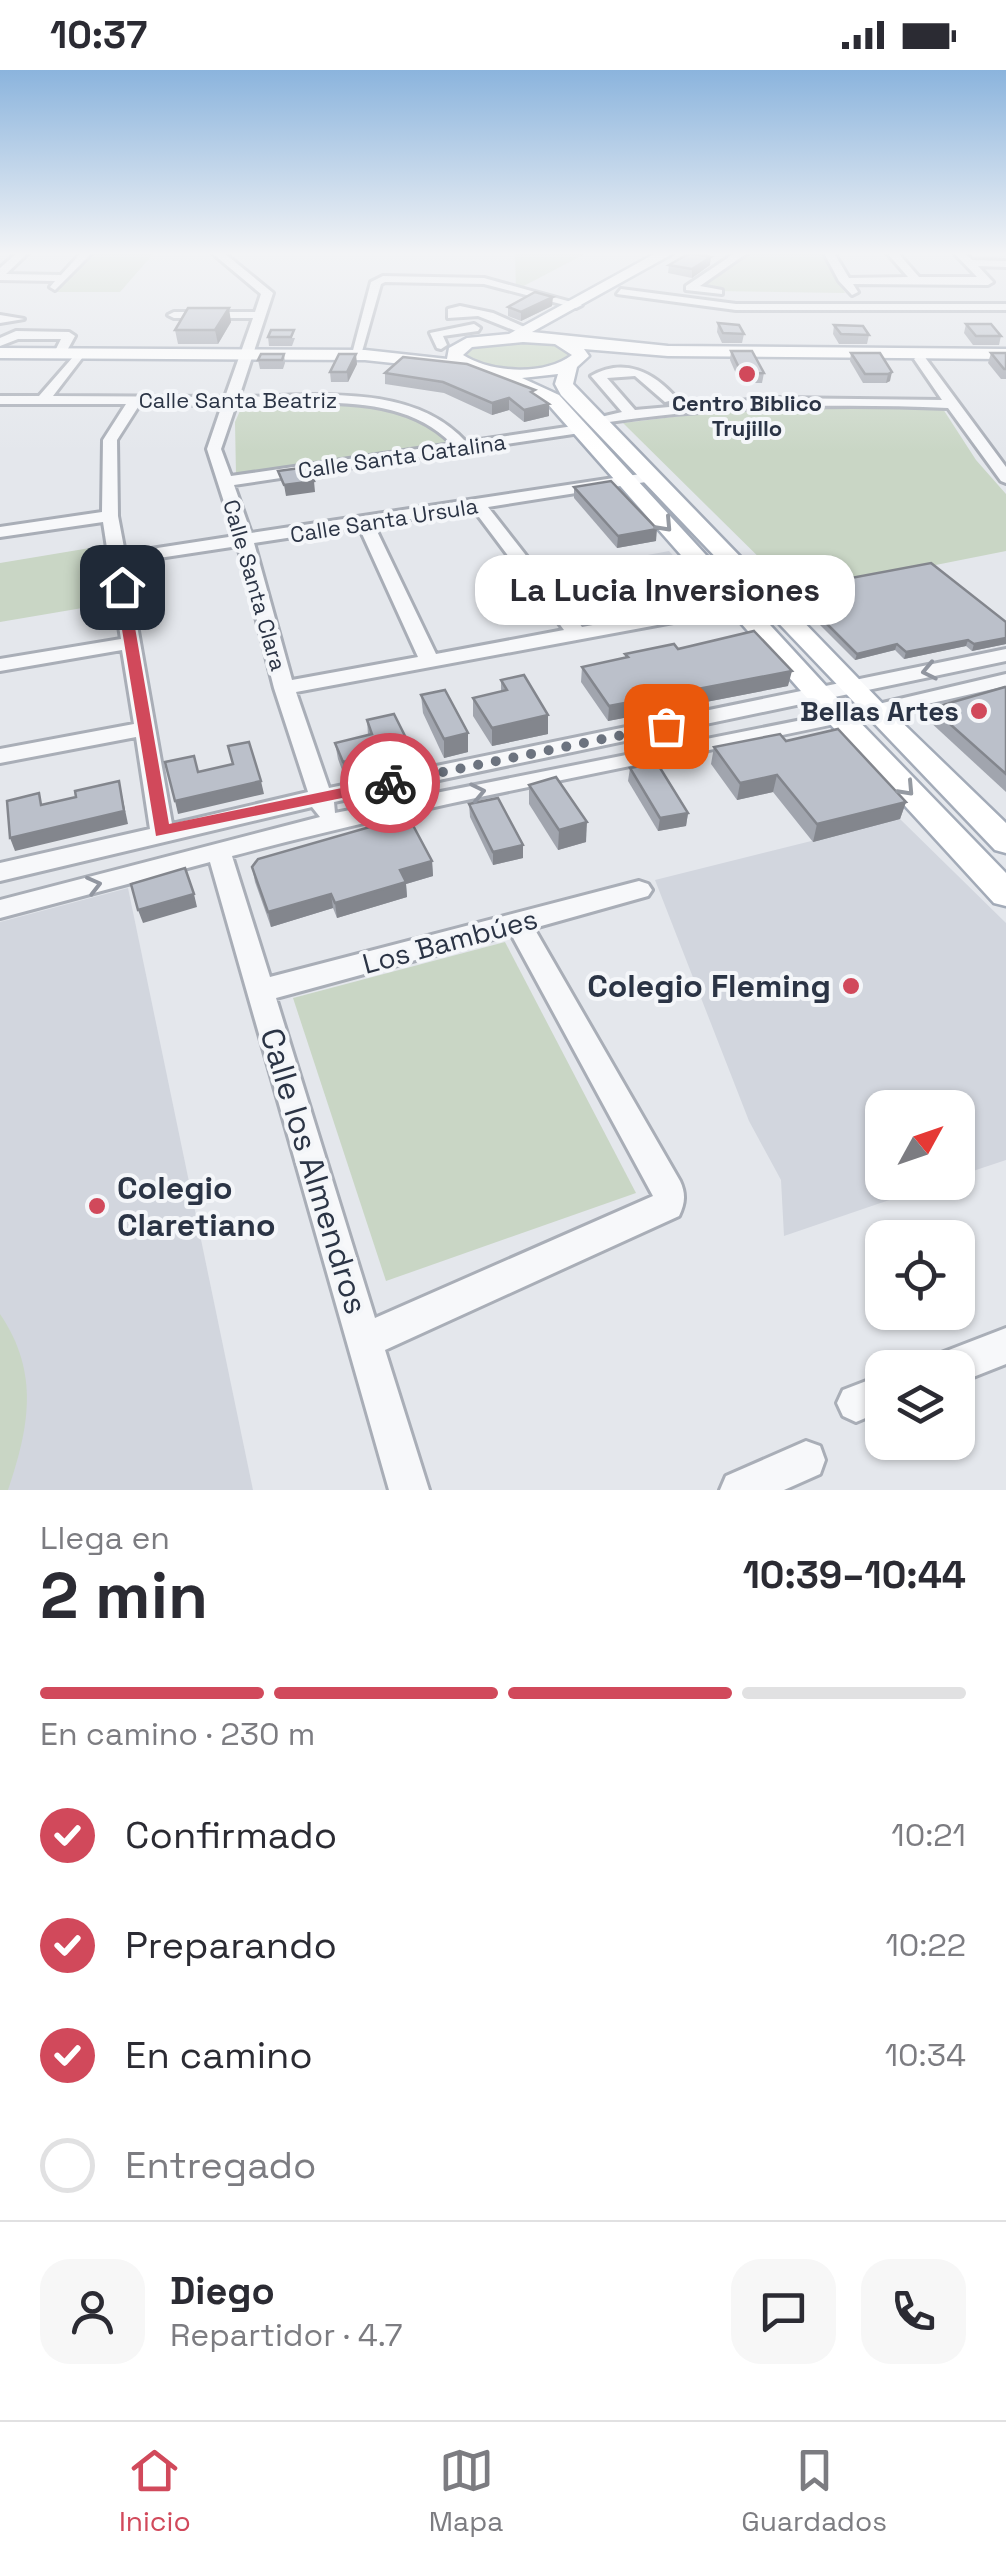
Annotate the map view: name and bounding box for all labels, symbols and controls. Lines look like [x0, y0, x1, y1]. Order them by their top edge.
text: 10:37 [50, 11, 147, 59]
marker: Centro Biblico Trujillo [736, 363, 758, 385]
street label: Calle Santa Beatriz [139, 386, 337, 414]
place label: Centro Biblico Trujillo [672, 389, 822, 442]
street label: Calle Santa Catalina [296, 428, 508, 484]
street label: Calle Santa Ursula [288, 491, 480, 549]
street label: Calle Santa Clara [217, 496, 293, 674]
one-way arrow [654, 513, 672, 532]
pin [80, 545, 165, 630]
callout: La Lucia Inversiones [476, 556, 856, 626]
icon: home [95, 560, 150, 615]
text: La Lucia Inversiones [510, 570, 820, 610]
one-way arrow [921, 660, 938, 681]
pin [624, 684, 709, 769]
place label: Bellas Artes [800, 693, 959, 729]
icon: bag [639, 699, 694, 754]
marker: Bellas Artes [968, 700, 990, 722]
courier [340, 733, 440, 833]
icon: bike [363, 756, 418, 811]
one-way arrow [895, 777, 913, 796]
one-way arrow [469, 783, 486, 804]
one-way arrow [85, 875, 102, 896]
street label: Los Bambúes [359, 900, 541, 982]
place label: Colegio Fleming [587, 966, 831, 1006]
marker: Colegio Fleming [840, 975, 862, 997]
street label: Calle los Almendros [251, 1023, 377, 1319]
north arrow [865, 1090, 975, 1200]
map controls [865, 1090, 975, 1460]
place label: Colegio Claretiano [117, 1168, 276, 1245]
marker: Colegio Claretiano [86, 1195, 108, 1217]
button: locate [865, 1220, 975, 1330]
button: layers [865, 1350, 975, 1460]
text: Llega en [40, 1518, 170, 1558]
text: 10:39–10:44 [743, 1551, 966, 1599]
text: 2 min [40, 1554, 208, 1637]
text: En camino · 230 m [40, 1714, 315, 1754]
icon: check [40, 1808, 95, 1863]
text: Confirmado [125, 1811, 337, 1859]
text: 10:21 [891, 1815, 966, 1855]
icon: check [40, 1918, 95, 1973]
text: Preparando [125, 1921, 337, 1969]
text: 10:22 [885, 1925, 966, 1965]
icon: check [40, 2028, 95, 2083]
text: En camino [125, 2031, 313, 2079]
text: 10:34 [885, 2035, 966, 2075]
text: Entregado [125, 2141, 316, 2189]
button: person [40, 2259, 145, 2364]
button: chat [731, 2259, 836, 2364]
button: phone [861, 2259, 966, 2364]
text: Diego [170, 2267, 275, 2315]
text: Repartidor · 4.7 [170, 2315, 403, 2355]
tab: Inicio [119, 2443, 191, 2539]
tab: Mapa [429, 2443, 503, 2539]
tab: Guardados [741, 2443, 887, 2539]

